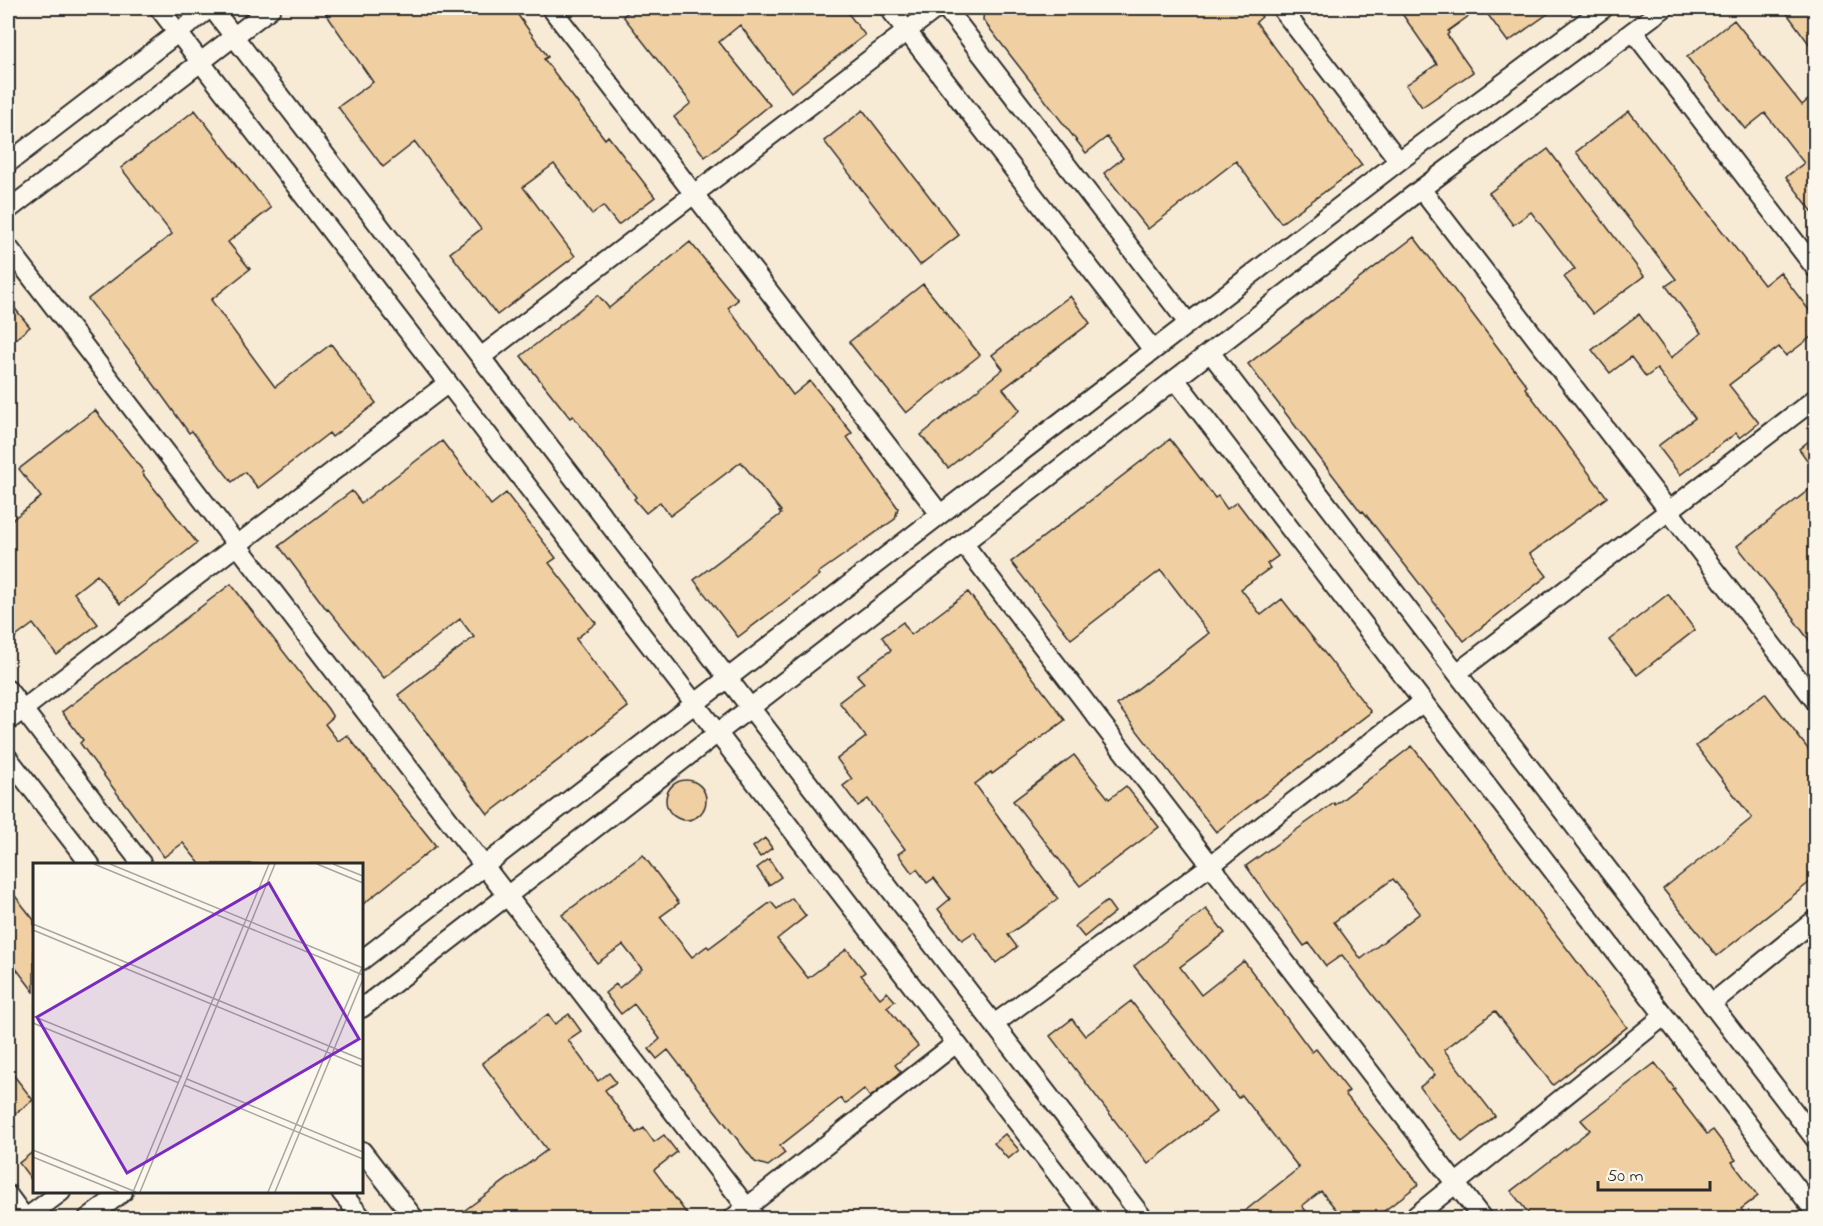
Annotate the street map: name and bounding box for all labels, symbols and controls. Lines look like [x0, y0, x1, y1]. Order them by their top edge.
inset map [33, 863, 363, 1193]
scale bar [1598, 1154, 1710, 1192]
text: 50 m [1607, 1164, 1644, 1190]

